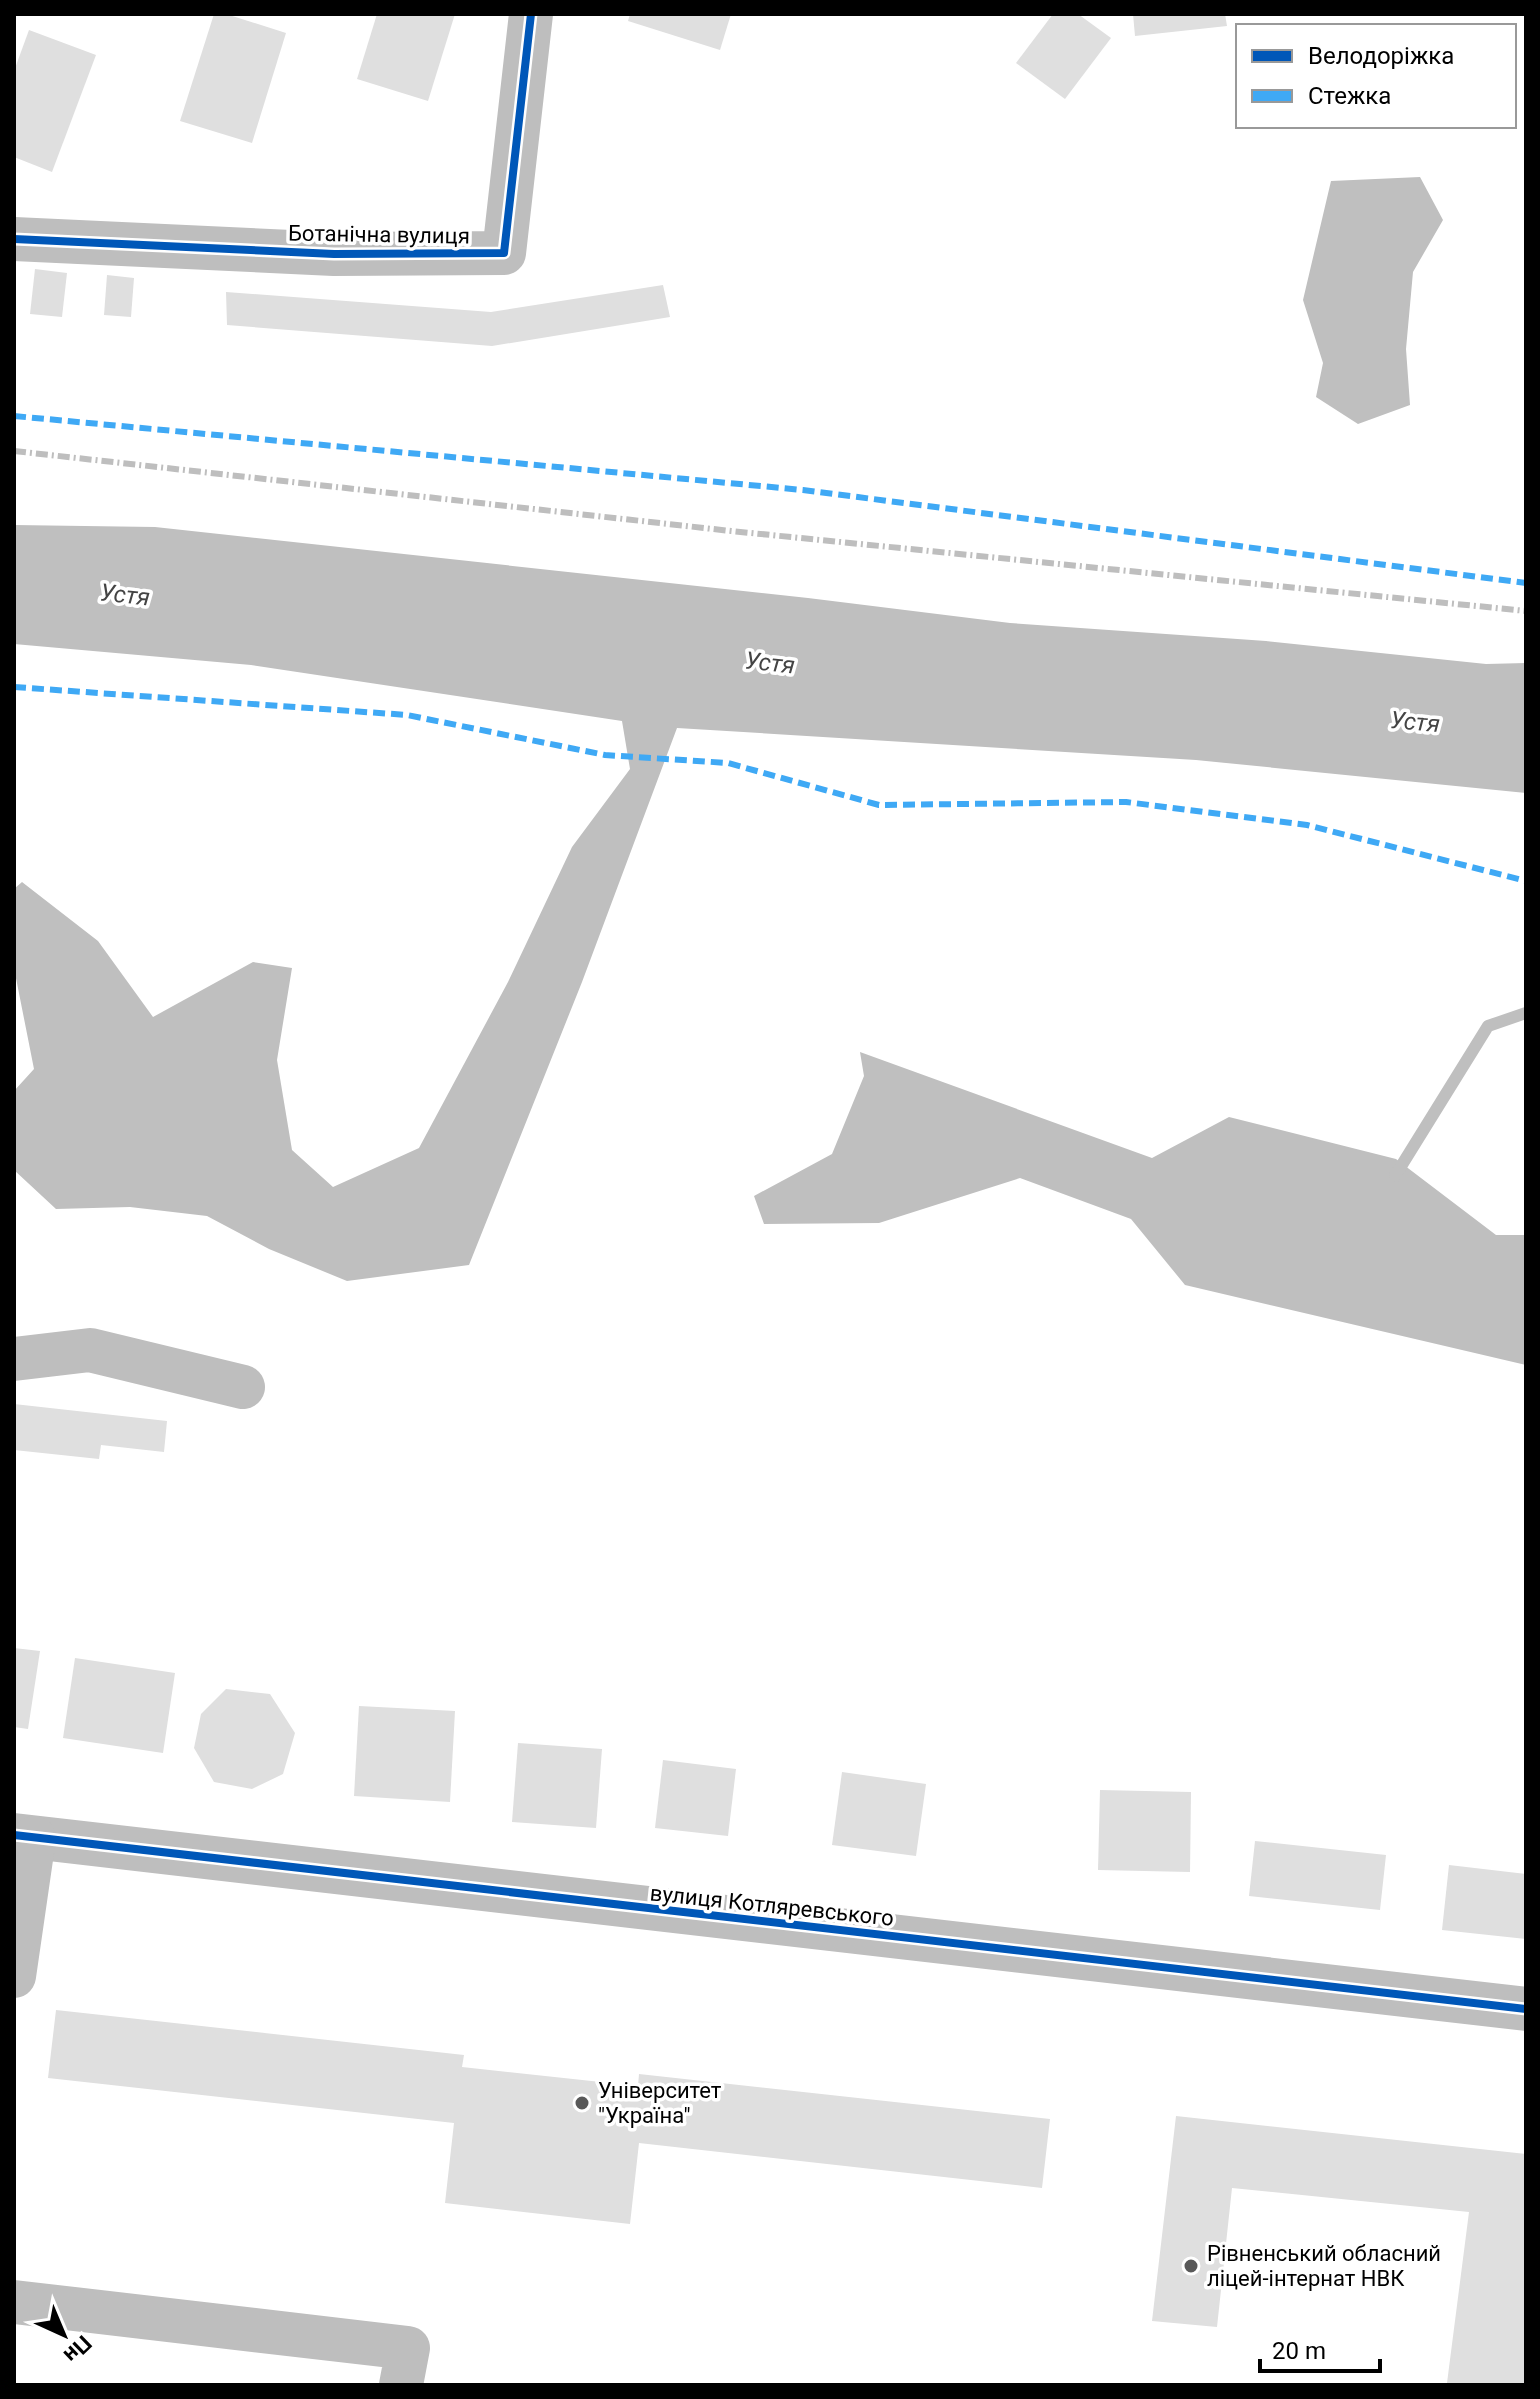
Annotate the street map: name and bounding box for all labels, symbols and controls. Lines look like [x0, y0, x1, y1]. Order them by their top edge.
legend [1236, 24, 1516, 128]
text: Велодоріжка [1308, 42, 1454, 70]
text: Стежка [1308, 82, 1391, 110]
street label: Ботанічна вулиця [288, 220, 470, 249]
water label: Устя [99, 578, 151, 612]
water label: Устя [744, 646, 796, 680]
water label: Устя [1389, 706, 1441, 738]
street label: вулиця Котляревського [649, 1880, 895, 1931]
place label: Університет "Україна" [598, 2078, 722, 2128]
marker: Університет "Україна" [573, 2094, 591, 2112]
place label: Рівненський обласний ліцей-інтернат НВК [1207, 2241, 1441, 2291]
marker: Рівненський обласний ліцей-інтернат НВК [1182, 2257, 1200, 2275]
north arrow [24, 2295, 104, 2375]
scale bar [1260, 2323, 1380, 2373]
text: Пн [59, 2330, 96, 2368]
text: 20 m [1272, 2337, 1326, 2365]

